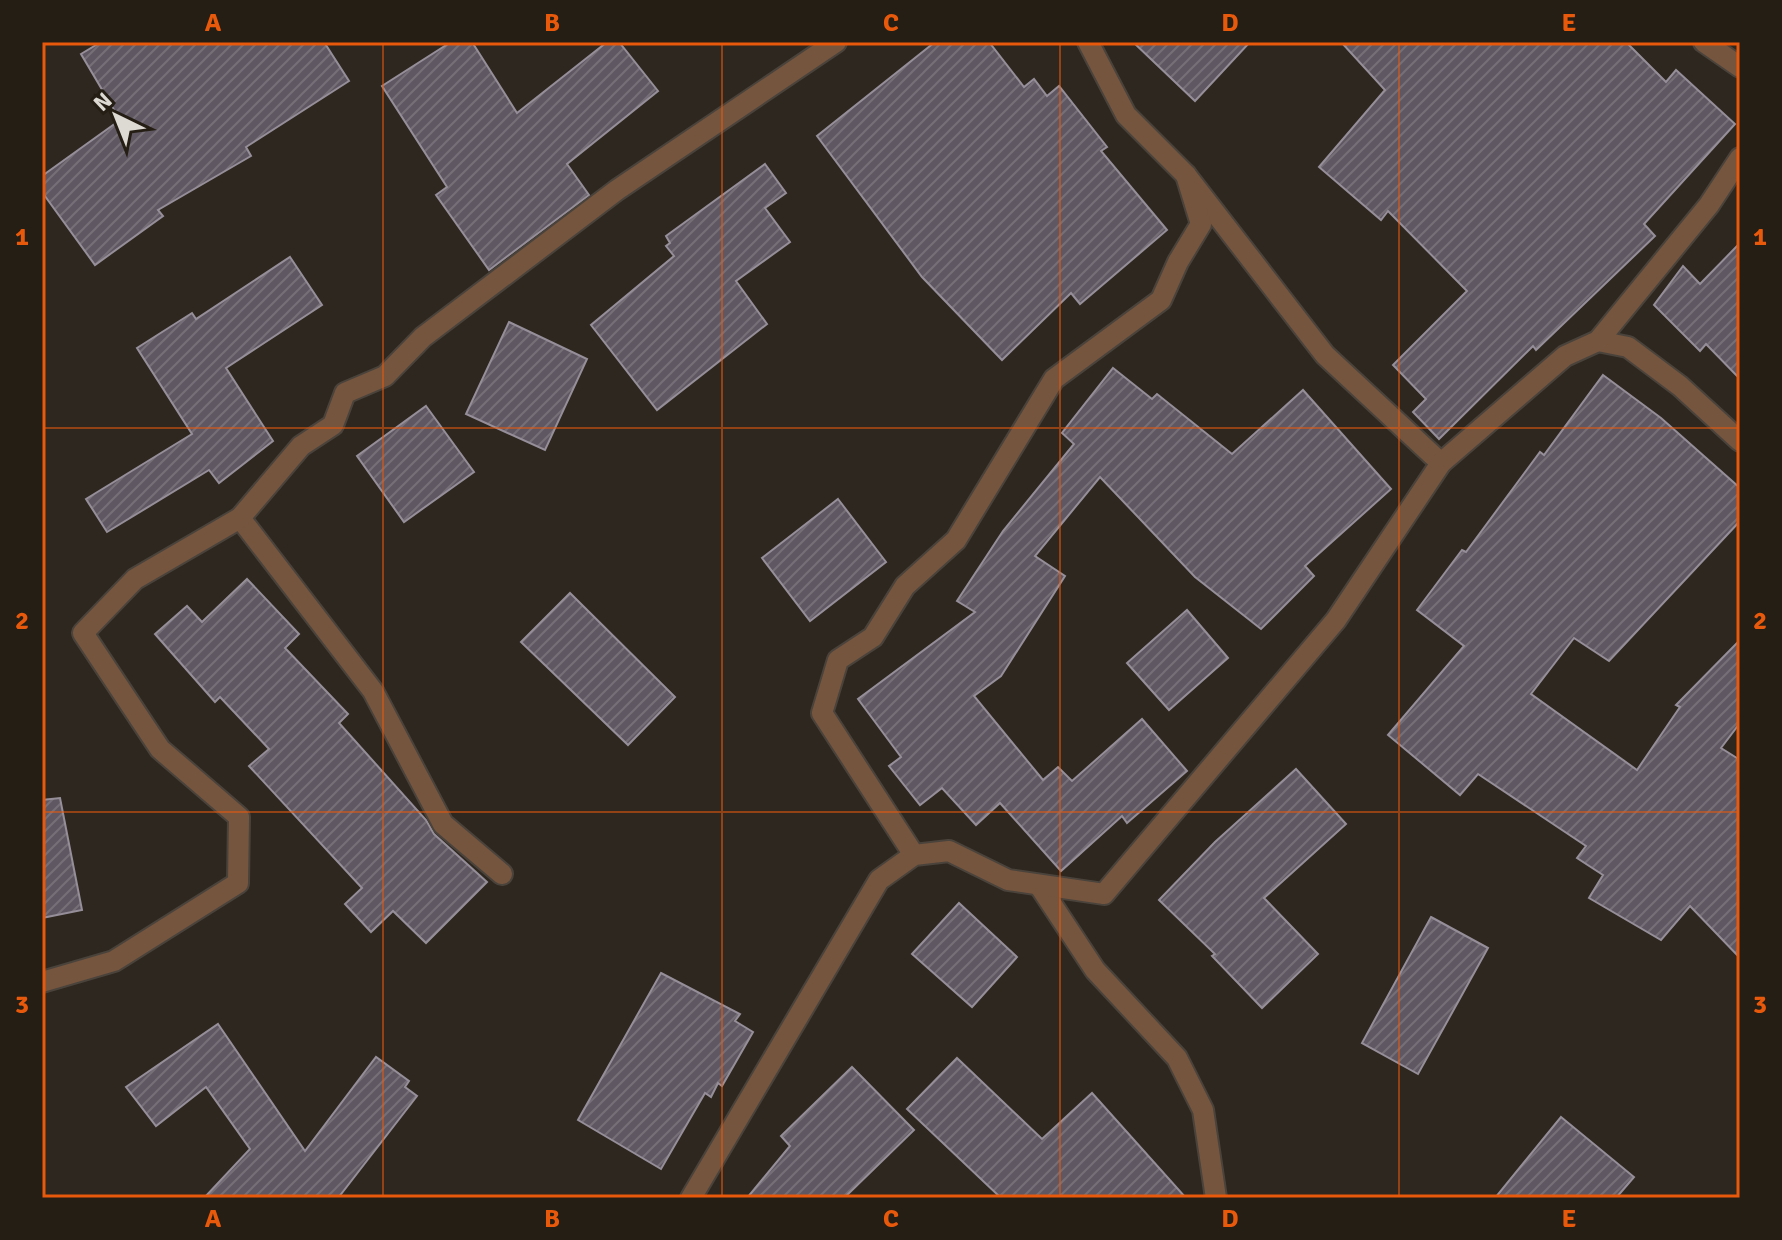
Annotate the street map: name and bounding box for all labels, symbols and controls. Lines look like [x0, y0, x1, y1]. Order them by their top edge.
text: A [205, 7, 222, 39]
text: B [544, 7, 560, 39]
text: C [883, 7, 899, 39]
text: D [1221, 7, 1239, 39]
text: E [1562, 7, 1576, 39]
north arrow [76, 76, 156, 156]
text: N [88, 87, 118, 117]
text: 1 [15, 221, 29, 253]
text: 1 [1753, 221, 1767, 253]
text: 2 [15, 605, 29, 637]
text: 2 [1753, 605, 1767, 637]
text: 3 [15, 989, 29, 1021]
text: 3 [1753, 989, 1767, 1021]
text: A [205, 1203, 222, 1235]
text: B [544, 1203, 560, 1235]
text: C [883, 1203, 899, 1235]
text: D [1221, 1203, 1239, 1235]
text: E [1562, 1203, 1576, 1235]

